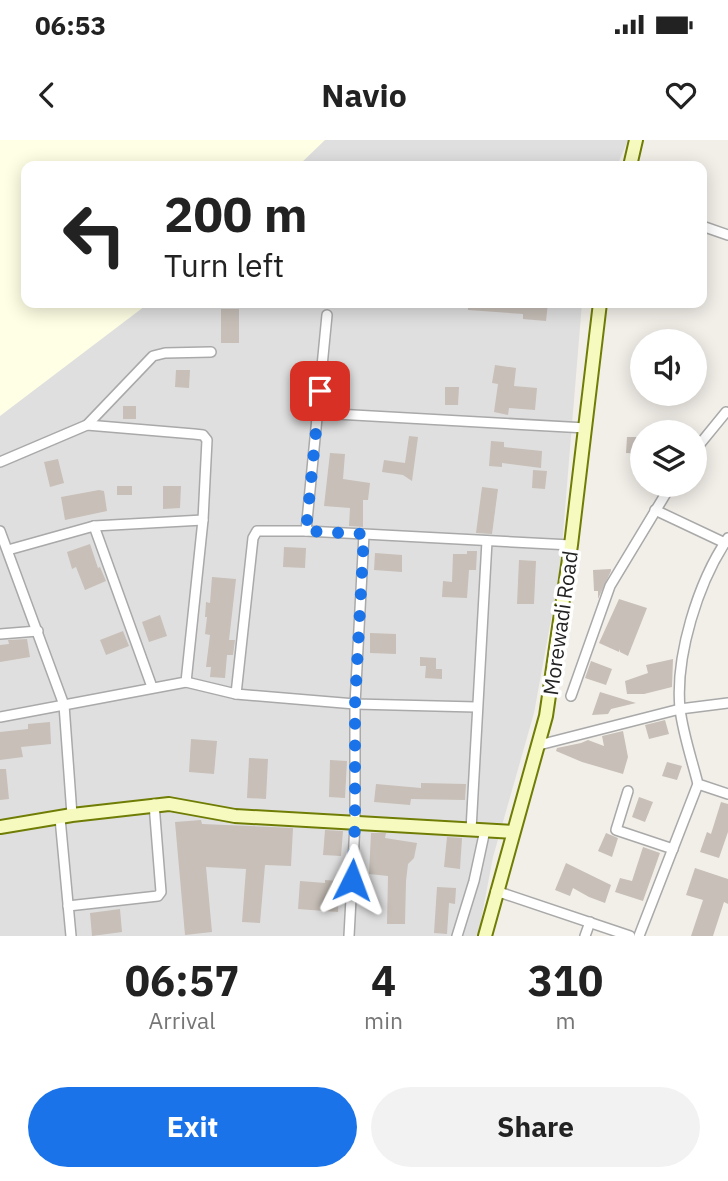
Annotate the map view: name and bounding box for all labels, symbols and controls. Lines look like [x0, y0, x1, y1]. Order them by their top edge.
text: 06:53 [35, 8, 106, 42]
text: Navio [321, 74, 407, 116]
icon: back [28, 76, 66, 114]
icon: heart [662, 76, 700, 114]
text: 200 m [164, 182, 308, 245]
icon: left [49, 189, 140, 280]
text: Turn left [164, 244, 284, 286]
map controls [630, 329, 707, 497]
button: sound [630, 329, 707, 406]
pin [290, 361, 350, 421]
icon: arrive [301, 372, 339, 410]
button: layers [630, 420, 707, 497]
street label: Morewadi Road [536, 549, 584, 697]
position arrow [315, 843, 389, 917]
text: 06:57 [125, 953, 239, 1008]
text: 4 [371, 953, 396, 1008]
text: 310 [528, 953, 603, 1008]
text: Arrival [149, 1005, 216, 1035]
text: min [364, 1005, 403, 1035]
text: m [555, 1005, 576, 1035]
button: Exit [28, 1087, 357, 1167]
button: Share [371, 1087, 700, 1167]

